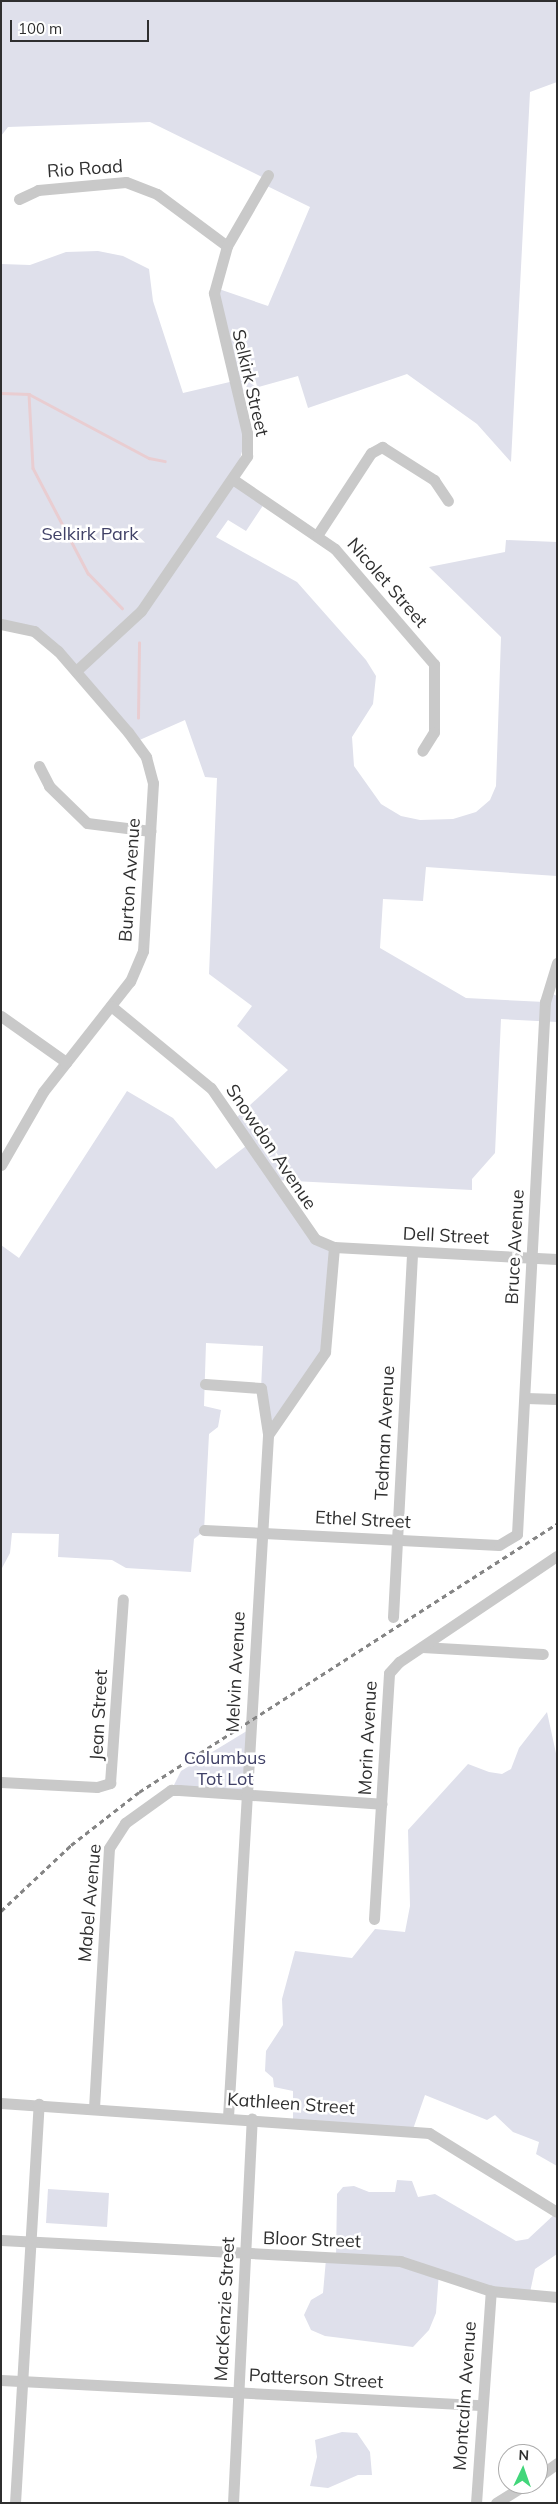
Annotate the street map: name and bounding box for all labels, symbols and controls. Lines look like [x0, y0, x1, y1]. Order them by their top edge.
scale bar [12, 10, 151, 42]
text: 100 m [18, 19, 62, 38]
street label: Rio Road [46, 156, 124, 182]
street label: Selkirk Street [227, 327, 273, 439]
park label: Selkirk Park [41, 523, 139, 545]
street label: Nicolet Street [342, 534, 432, 632]
street label: Burton Avenue [115, 817, 145, 943]
street label: Snowdon Avenue [221, 1080, 321, 1214]
street label: Bruce Avenue [501, 1189, 529, 1305]
street label: Dell Street [402, 1223, 490, 1249]
street label: Tedman Avenue [371, 1365, 399, 1501]
street label: Ethel Street [315, 1507, 411, 1533]
street label: Melvin Avenue [222, 1611, 250, 1733]
street label: Jean Street [86, 1669, 112, 1761]
street label: Morin Avenue [354, 1680, 382, 1796]
park label: Columbus Tot Lot [184, 1748, 266, 1790]
street label: Mabel Avenue [74, 1843, 106, 1963]
street label: Kathleen Street [226, 2089, 356, 2119]
street label: Bloor Street [263, 2227, 361, 2253]
street label: MacKenzie Street [210, 2236, 240, 2382]
street label: Montcalm Avenue [449, 2321, 481, 2471]
street label: Patterson Street [248, 2365, 384, 2393]
north arrow [498, 2444, 548, 2494]
text: N [518, 2446, 529, 2464]

